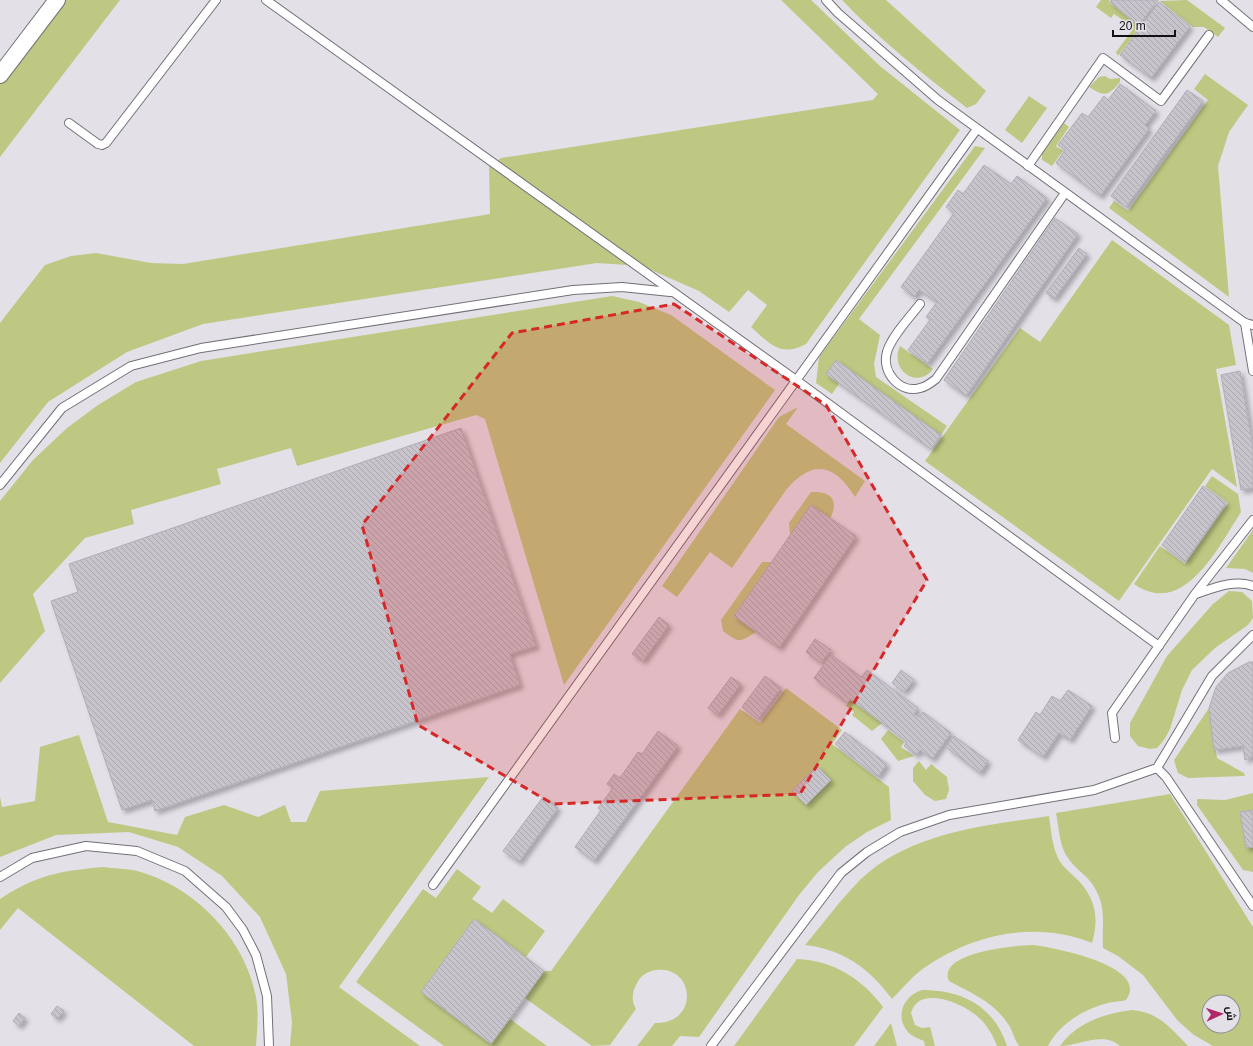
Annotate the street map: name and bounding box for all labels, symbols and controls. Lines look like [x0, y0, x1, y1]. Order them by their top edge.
scale bar [1113, 12, 1175, 38]
text: 20 m [1119, 19, 1146, 33]
north arrow [1201, 994, 1241, 1034]
text: ش [1224, 1006, 1237, 1021]

